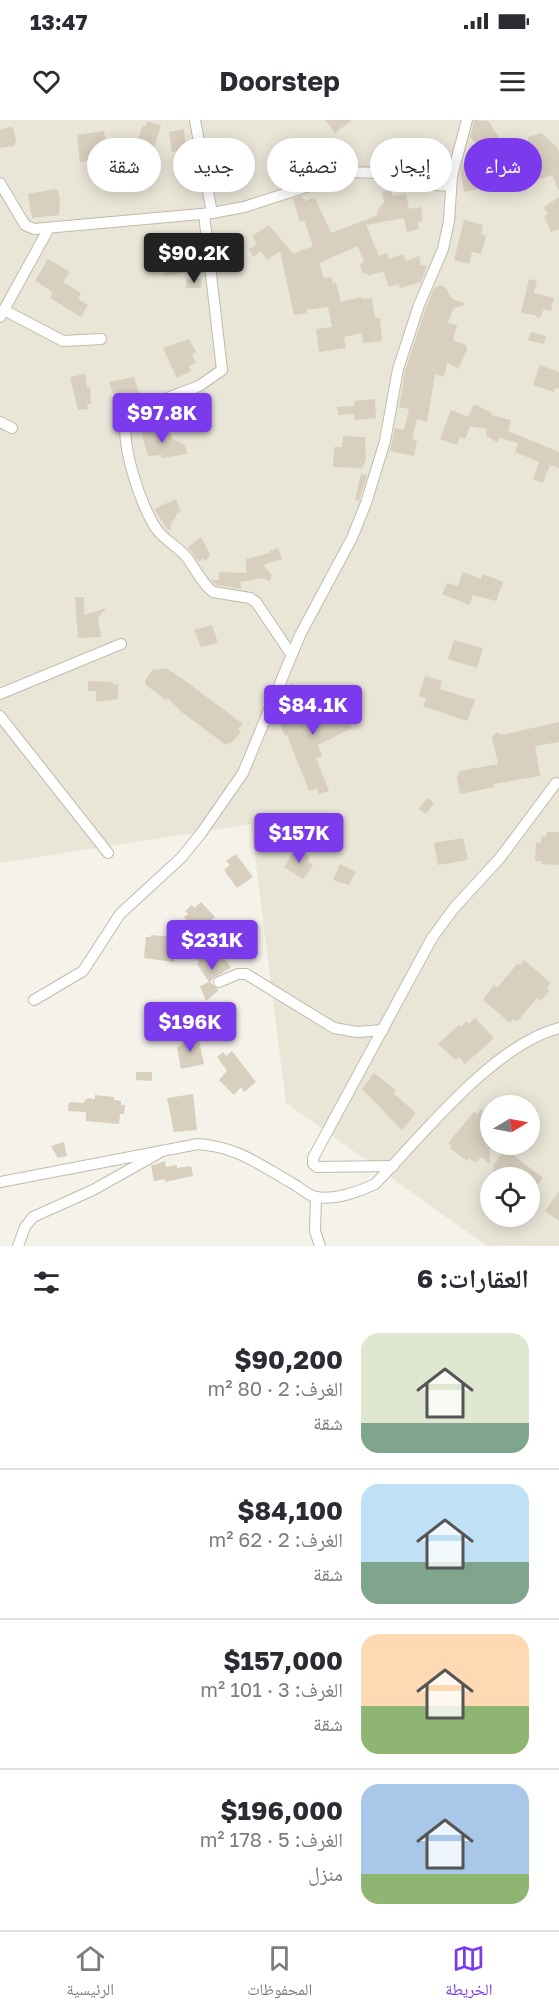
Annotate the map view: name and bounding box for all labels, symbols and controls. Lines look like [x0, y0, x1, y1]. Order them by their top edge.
text: 13:47 [30, 8, 88, 35]
icon: heart [30, 65, 63, 98]
text: Doorstep [219, 65, 340, 97]
icon: menu [496, 65, 529, 98]
chip: شقة [87, 138, 161, 192]
chip: جديد [173, 138, 255, 192]
chip: تصفية [267, 138, 358, 192]
chip: إيجار [370, 138, 452, 192]
chip: شراء [464, 138, 542, 192]
pin: $90.2K [145, 233, 243, 284]
text: $90.2K [158, 240, 230, 264]
pin: $97.8K [113, 393, 211, 444]
text: $97.8K [127, 400, 197, 424]
pin: $84.1K [264, 685, 362, 736]
text: $84.1K [278, 692, 348, 716]
pin: $157K [257, 813, 341, 864]
text: $157K [268, 820, 330, 844]
pin: $231K [170, 920, 254, 971]
text: $231K [181, 927, 243, 951]
pin: $196K [148, 1002, 232, 1053]
text: $196K [158, 1009, 222, 1033]
north arrow [480, 1095, 540, 1155]
map controls [480, 1095, 540, 1227]
button: locate [480, 1167, 540, 1227]
text: العقارات: 6 [417, 1263, 529, 1294]
icon: filters [30, 1266, 63, 1299]
text: $90,200 [234, 1344, 343, 1375]
icon: home [409, 1357, 481, 1429]
text: الغرف: 2 · 80 m² [208, 1376, 343, 1400]
text: شقة [313, 1410, 343, 1434]
text: $84,100 [237, 1495, 343, 1526]
icon: home [409, 1508, 481, 1580]
text: الغرف: 2 · 62 m² [208, 1527, 343, 1551]
text: شقة [313, 1561, 343, 1585]
text: $157,000 [223, 1645, 343, 1676]
icon: home [409, 1658, 481, 1730]
text: الغرف: 3 · 101 m² [200, 1677, 343, 1701]
text: شقة [313, 1711, 343, 1735]
text: $196,000 [220, 1795, 343, 1826]
icon: home [409, 1808, 481, 1880]
text: الغرف: 5 · 178 m² [200, 1827, 343, 1851]
text: منزل [308, 1861, 343, 1885]
tab: الرئيسية [67, 1942, 114, 2005]
tab: المحفوظات [247, 1942, 312, 2005]
tab: الخريطة [445, 1942, 492, 2005]

